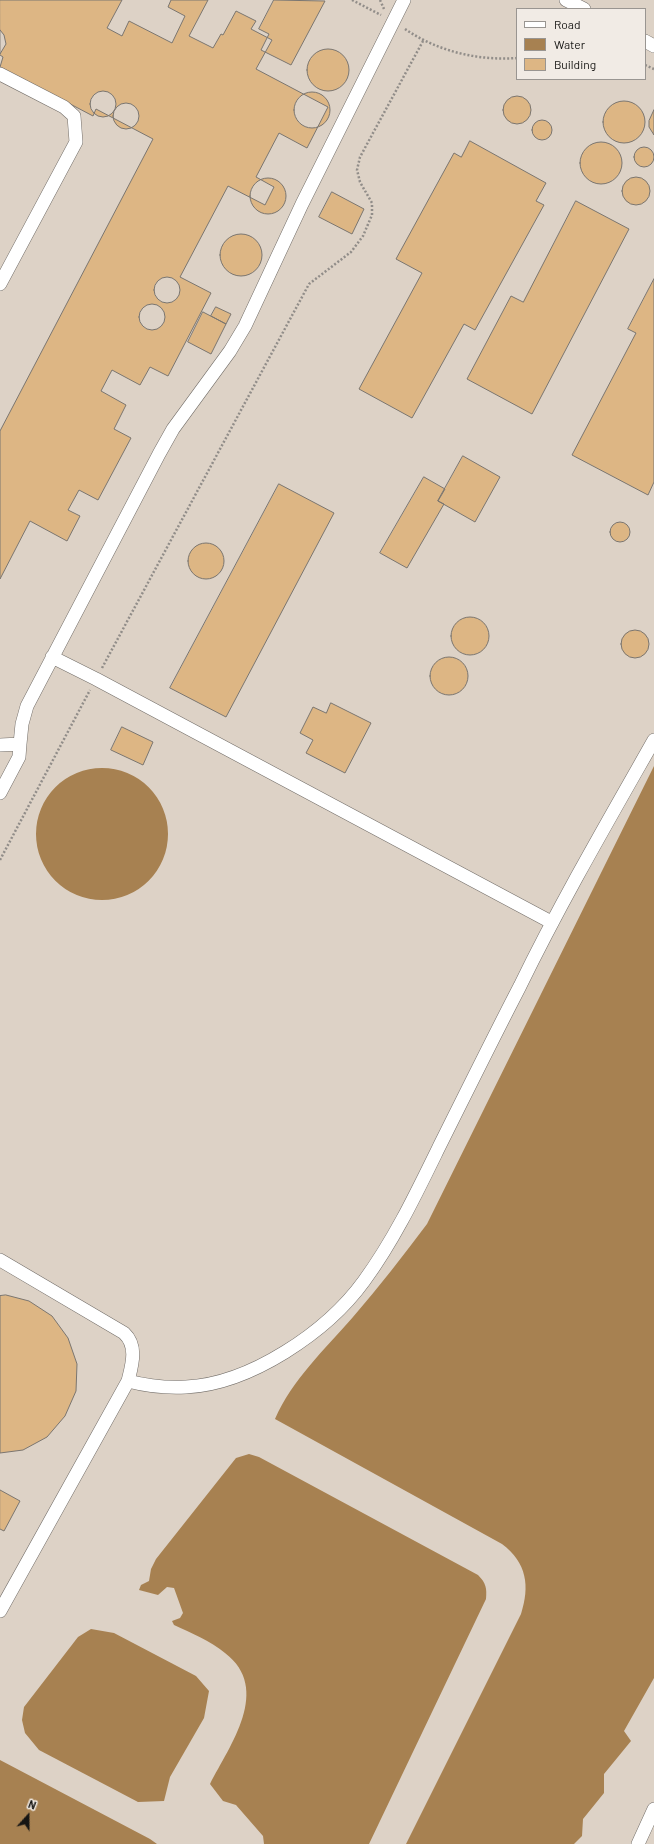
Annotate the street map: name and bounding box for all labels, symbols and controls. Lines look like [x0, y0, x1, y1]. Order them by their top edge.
legend [516, 8, 646, 80]
text: Road [554, 17, 581, 31]
text: Water [554, 37, 585, 51]
text: Building [554, 57, 596, 71]
north arrow [8, 1796, 48, 1836]
text: N [27, 1797, 38, 1812]

